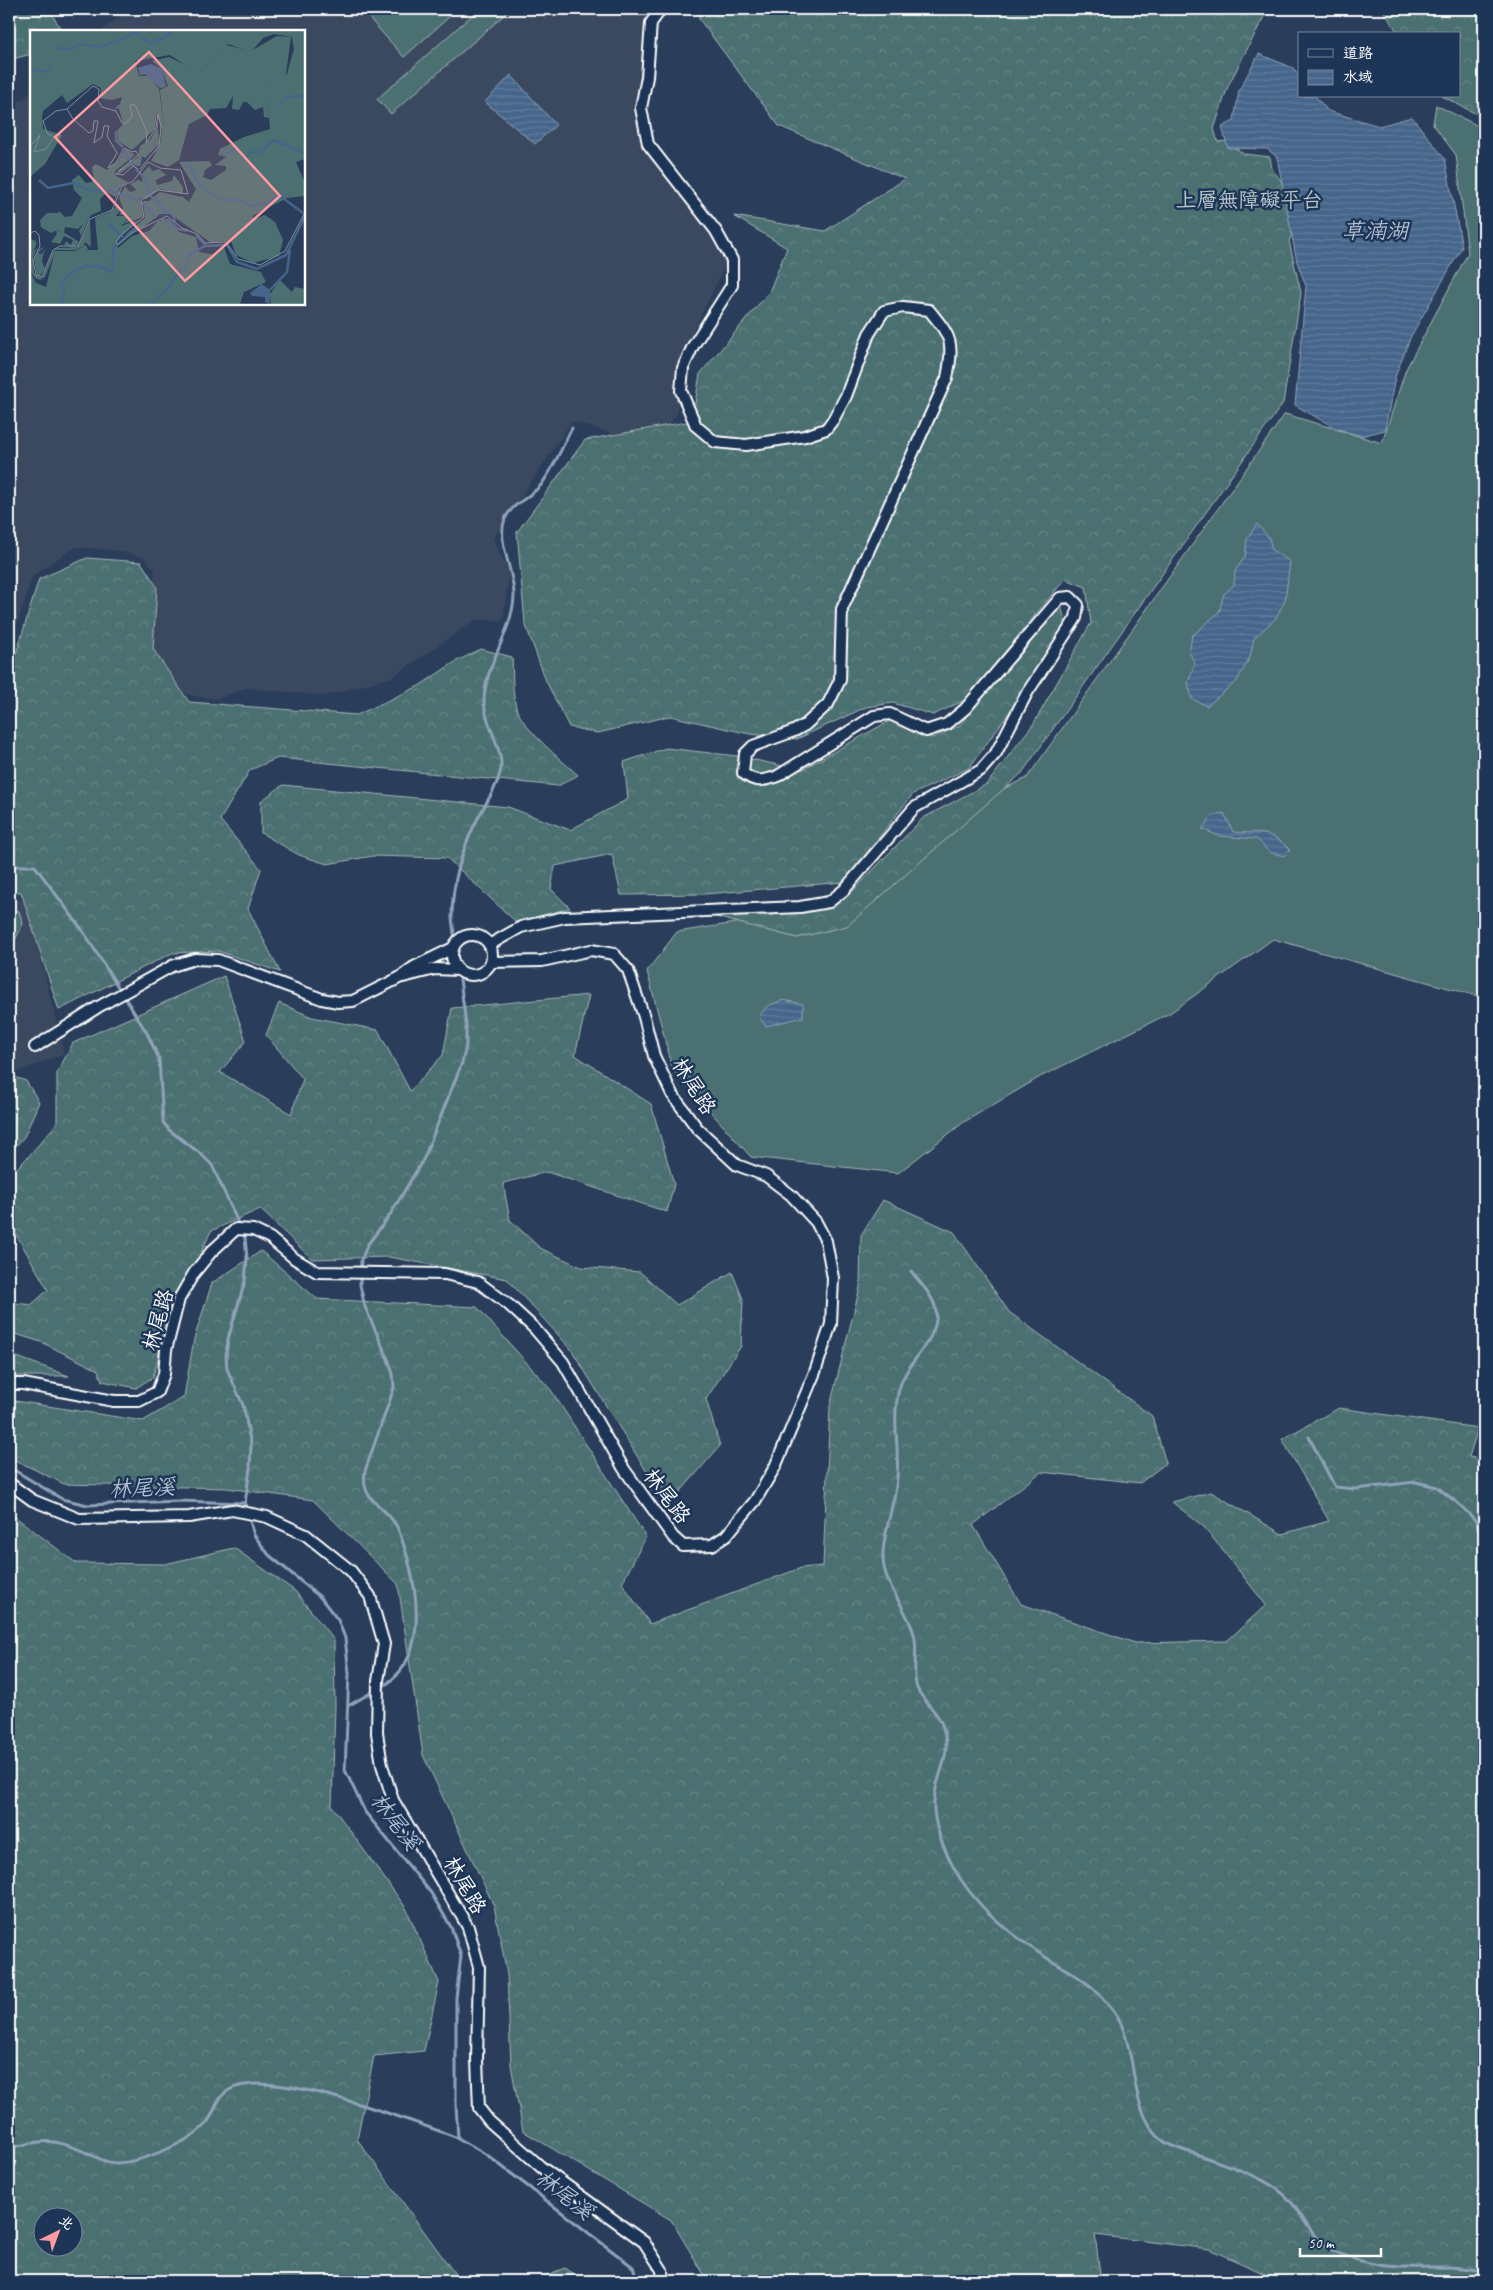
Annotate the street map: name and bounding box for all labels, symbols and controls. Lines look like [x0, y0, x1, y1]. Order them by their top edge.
inset map [30, 30, 305, 305]
legend [1298, 32, 1460, 98]
text: 道路 [1343, 44, 1373, 63]
text: 水域 [1343, 68, 1373, 87]
park label: 上層無障礙平台 [1176, 187, 1323, 213]
water label: 草湳湖 [1342, 217, 1410, 245]
street label: 林尾路 [666, 1052, 722, 1120]
street label: 林尾路 [137, 1286, 179, 1354]
street label: 林尾路 [638, 1463, 696, 1529]
water label: 林尾溪 [109, 1473, 176, 1503]
water label: 林尾溪 [364, 1787, 427, 1857]
street label: 林尾路 [438, 1851, 492, 1919]
water label: 林尾溪 [530, 2163, 600, 2227]
north arrow [32, 2208, 82, 2258]
text: 北 [55, 2212, 77, 2234]
scale bar [1300, 2225, 1382, 2257]
text: 50 m [1308, 2234, 1335, 2253]

